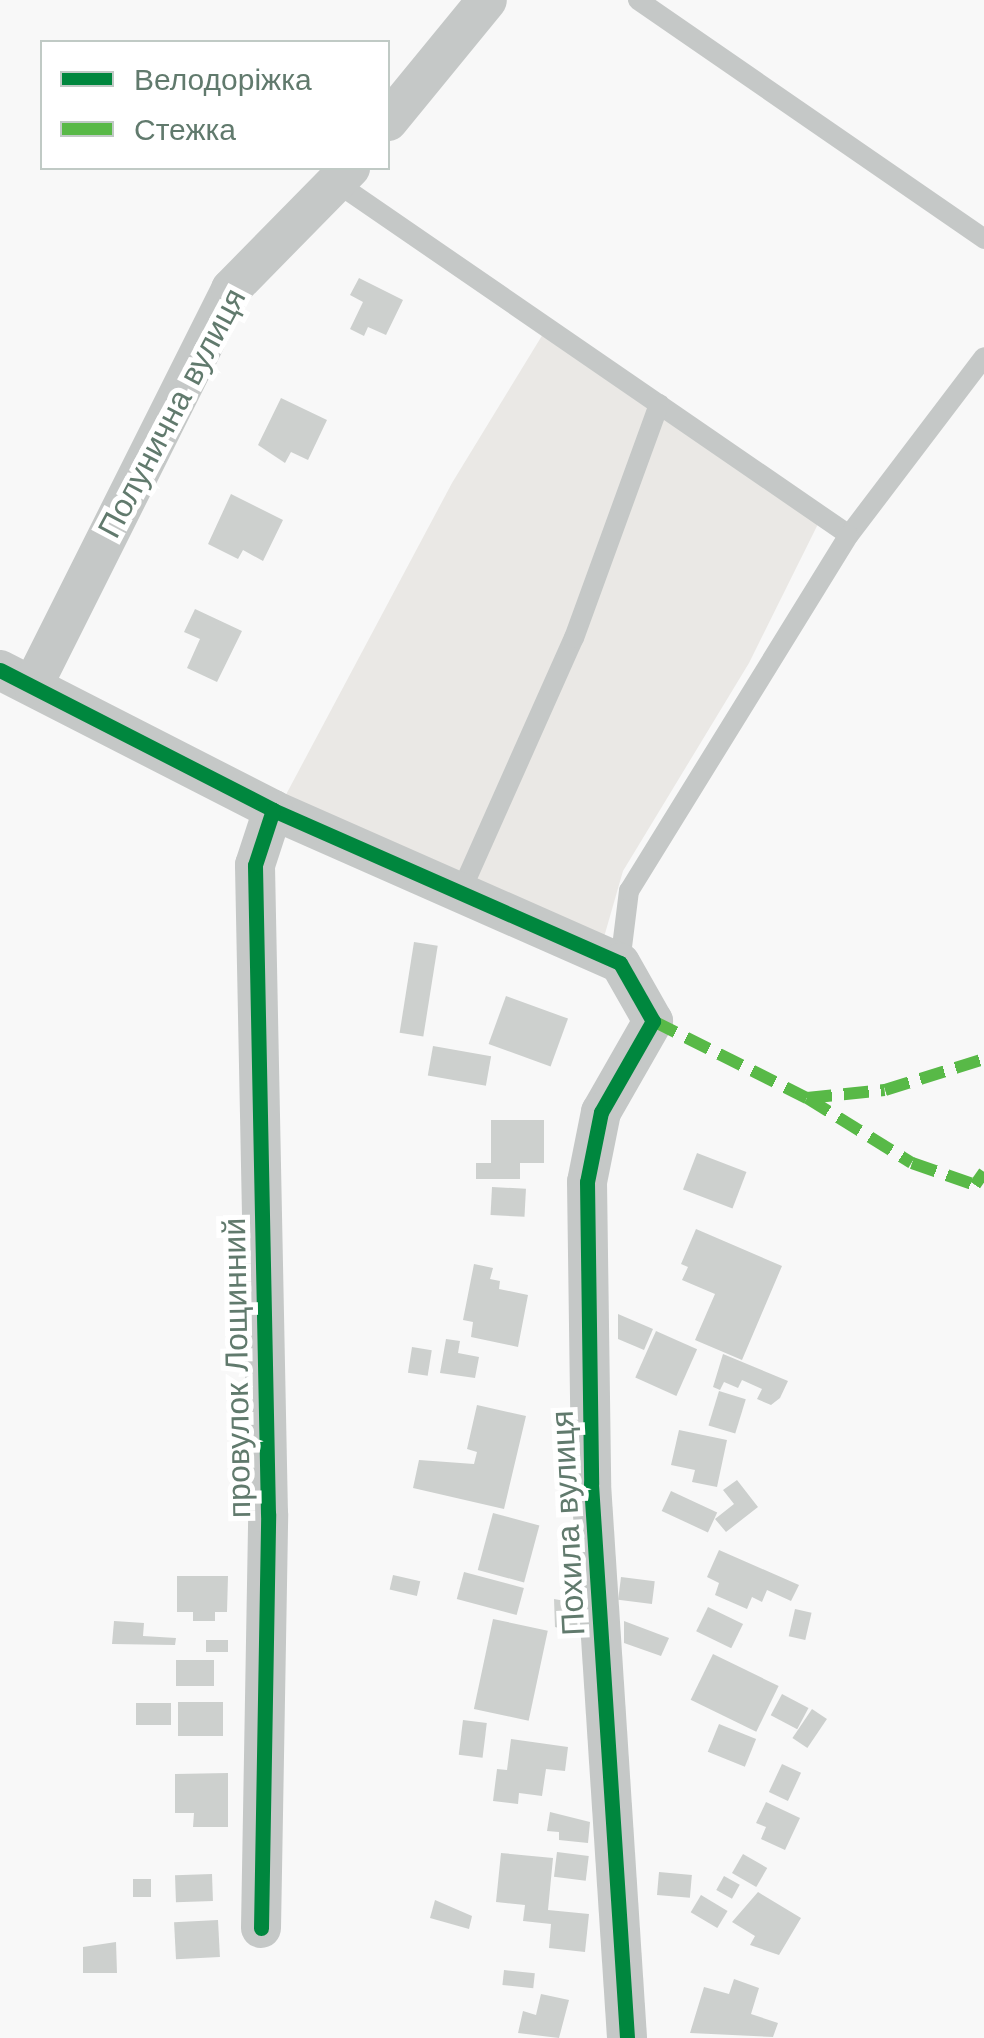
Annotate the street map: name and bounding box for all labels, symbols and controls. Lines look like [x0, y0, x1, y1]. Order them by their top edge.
legend [40, 40, 390, 170]
text: Велодоріжка [134, 62, 312, 97]
text: Стежка [134, 112, 236, 147]
street label: Полунична вулиця [90, 282, 254, 544]
street label: провулок Лощинний [215, 1218, 259, 1518]
street label: Похила вулиця [543, 1409, 593, 1637]

